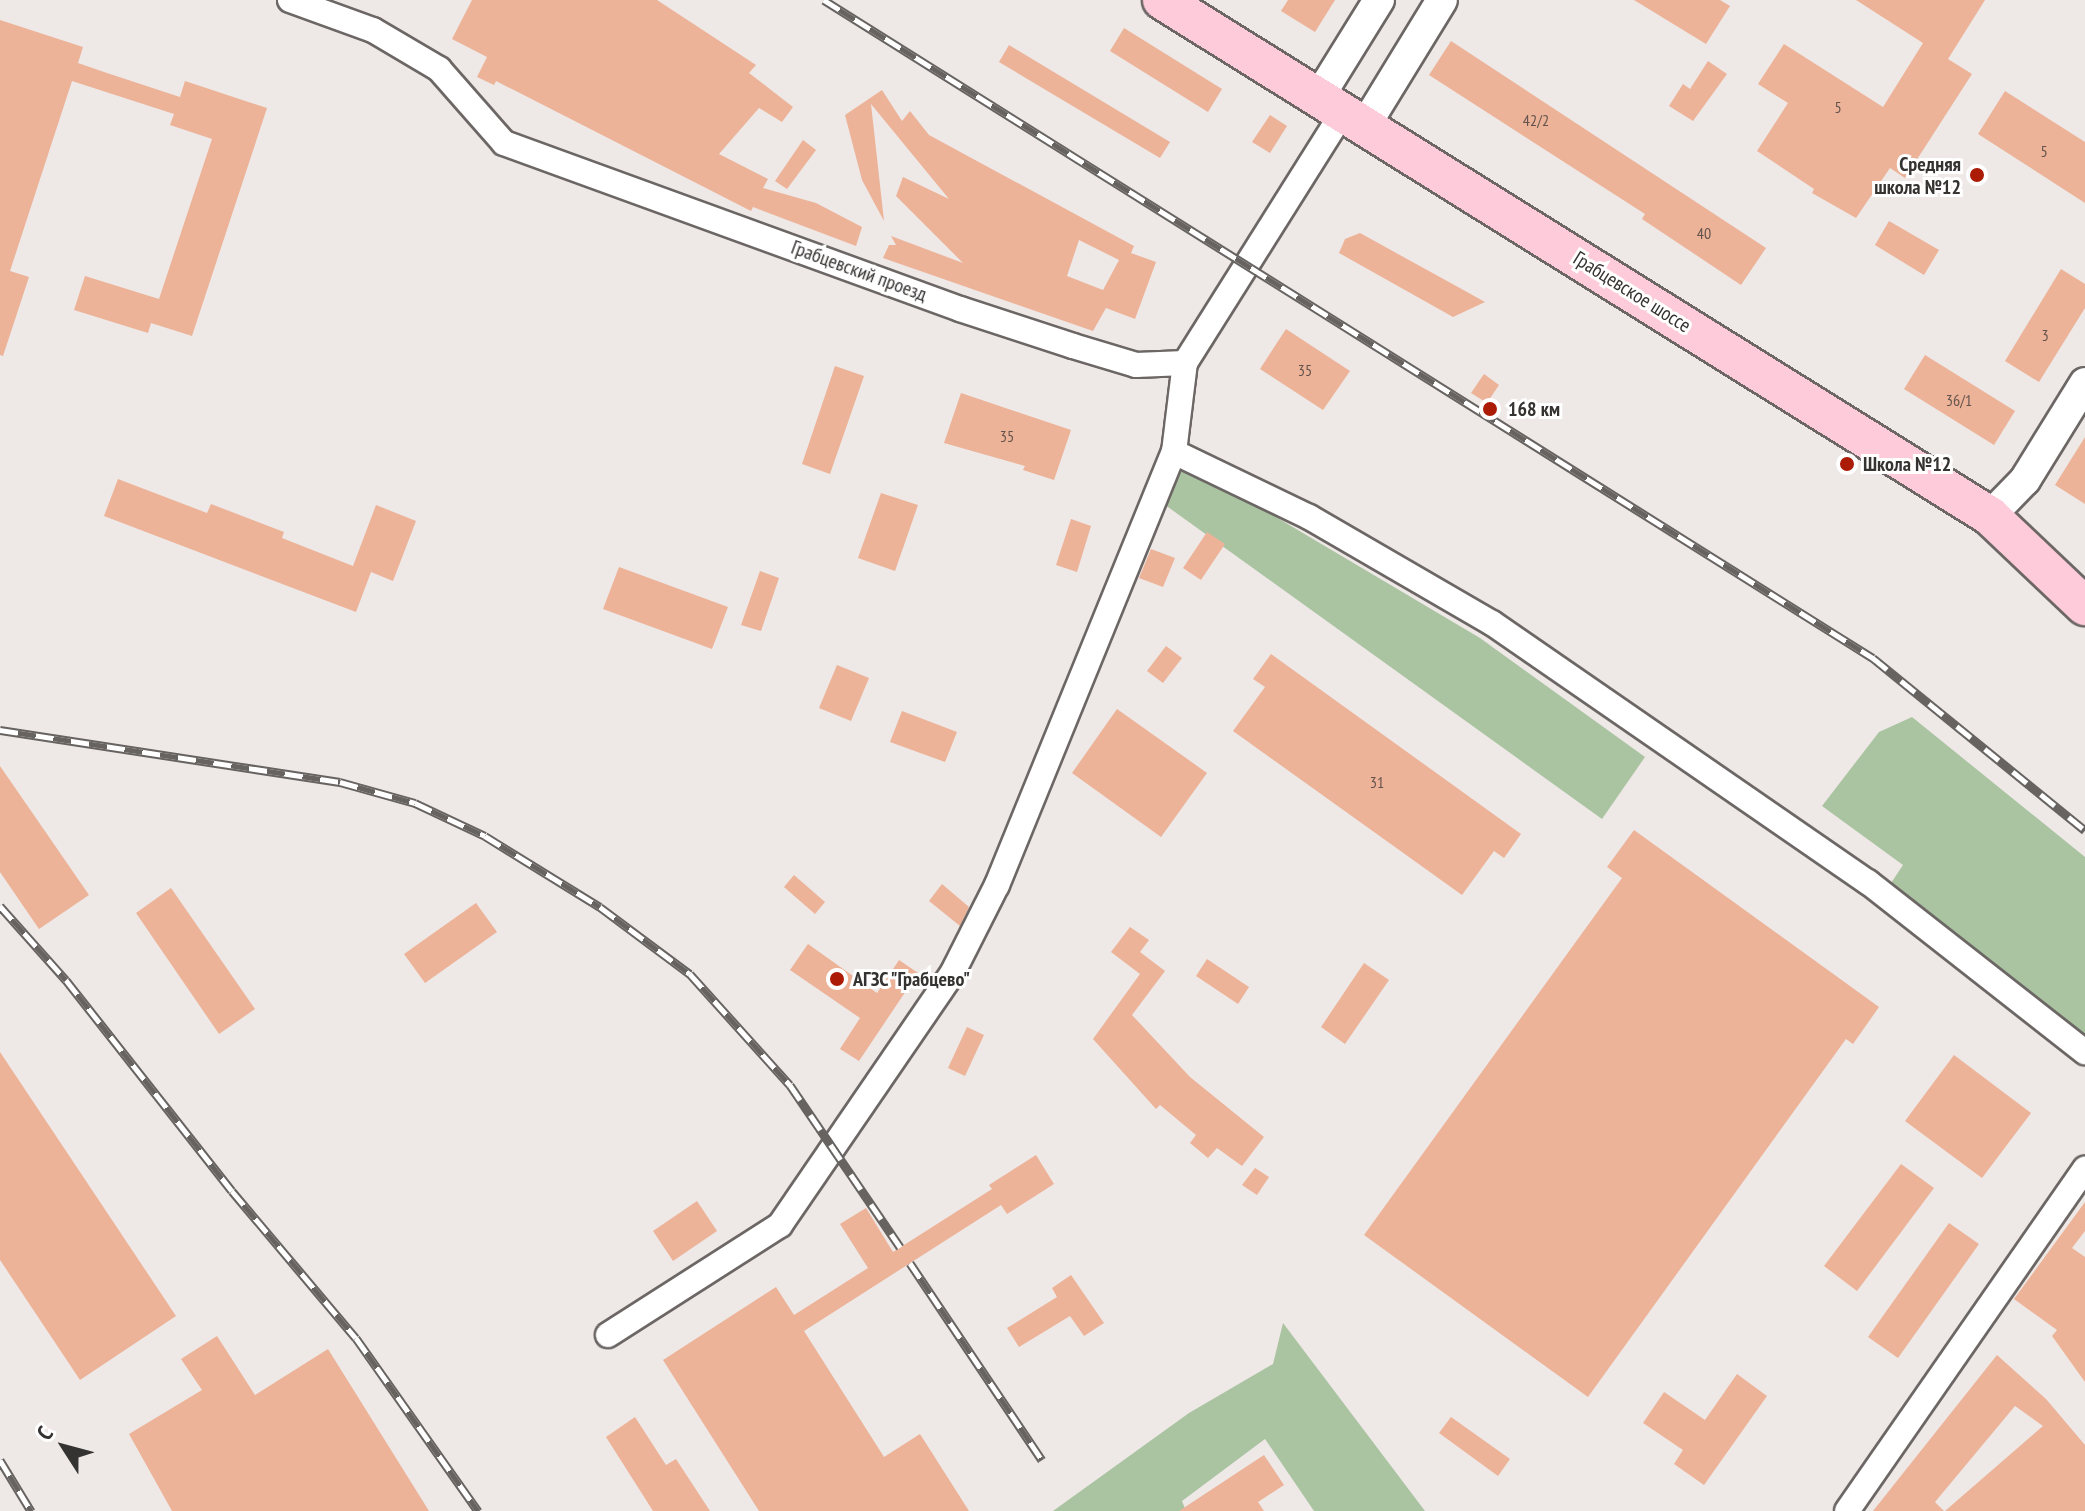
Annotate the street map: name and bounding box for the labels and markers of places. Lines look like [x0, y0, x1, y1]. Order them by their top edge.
place label: Средняя школа №12 [1874, 152, 1961, 199]
marker: Средняя школа №12 [1968, 166, 1986, 184]
place label: 168 км [1508, 397, 1560, 421]
marker: 168 км [1479, 398, 1501, 420]
place label: Школа №12 [1863, 452, 1951, 476]
marker: Школа №12 [1838, 455, 1856, 473]
place label: АГЗС "Грабцево" [853, 967, 972, 991]
marker: АГЗС "Грабцево" [828, 970, 846, 988]

